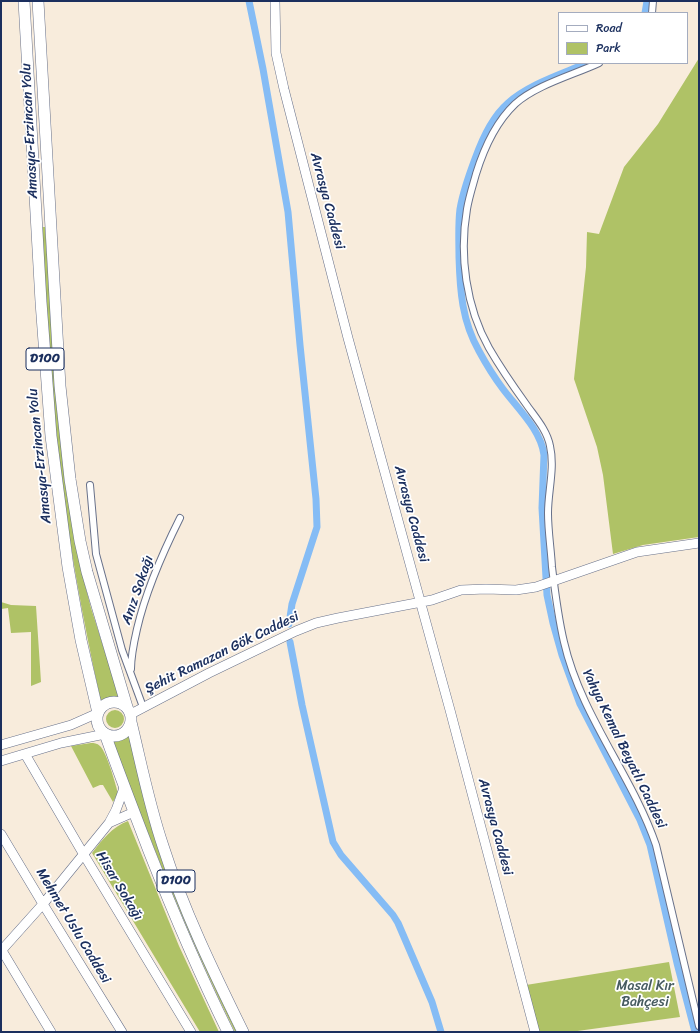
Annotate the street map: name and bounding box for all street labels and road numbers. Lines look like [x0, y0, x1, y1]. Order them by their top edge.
street label: Amasya-Erzincan Yolu [18, 63, 42, 199]
street label: Avrasya Caddesi [306, 151, 348, 251]
road number: D100 [26, 348, 64, 370]
street label: Amasya-Erzincan Yolu [25, 388, 55, 524]
street label: Avrasya Caddesi [390, 464, 432, 564]
street label: Anız Sokağı [118, 553, 158, 627]
street label: Şehit Ramazan Gök Caddesi [142, 608, 302, 698]
street label: Yahya Kemal Beyatlı Caddesi [578, 667, 670, 831]
street label: Avrasya Caddesi [474, 777, 516, 877]
street label: Hisar Sokağı [92, 848, 146, 924]
street label: Mehmet Uslu Caddesi [32, 865, 114, 987]
road number: D100 [157, 870, 195, 892]

